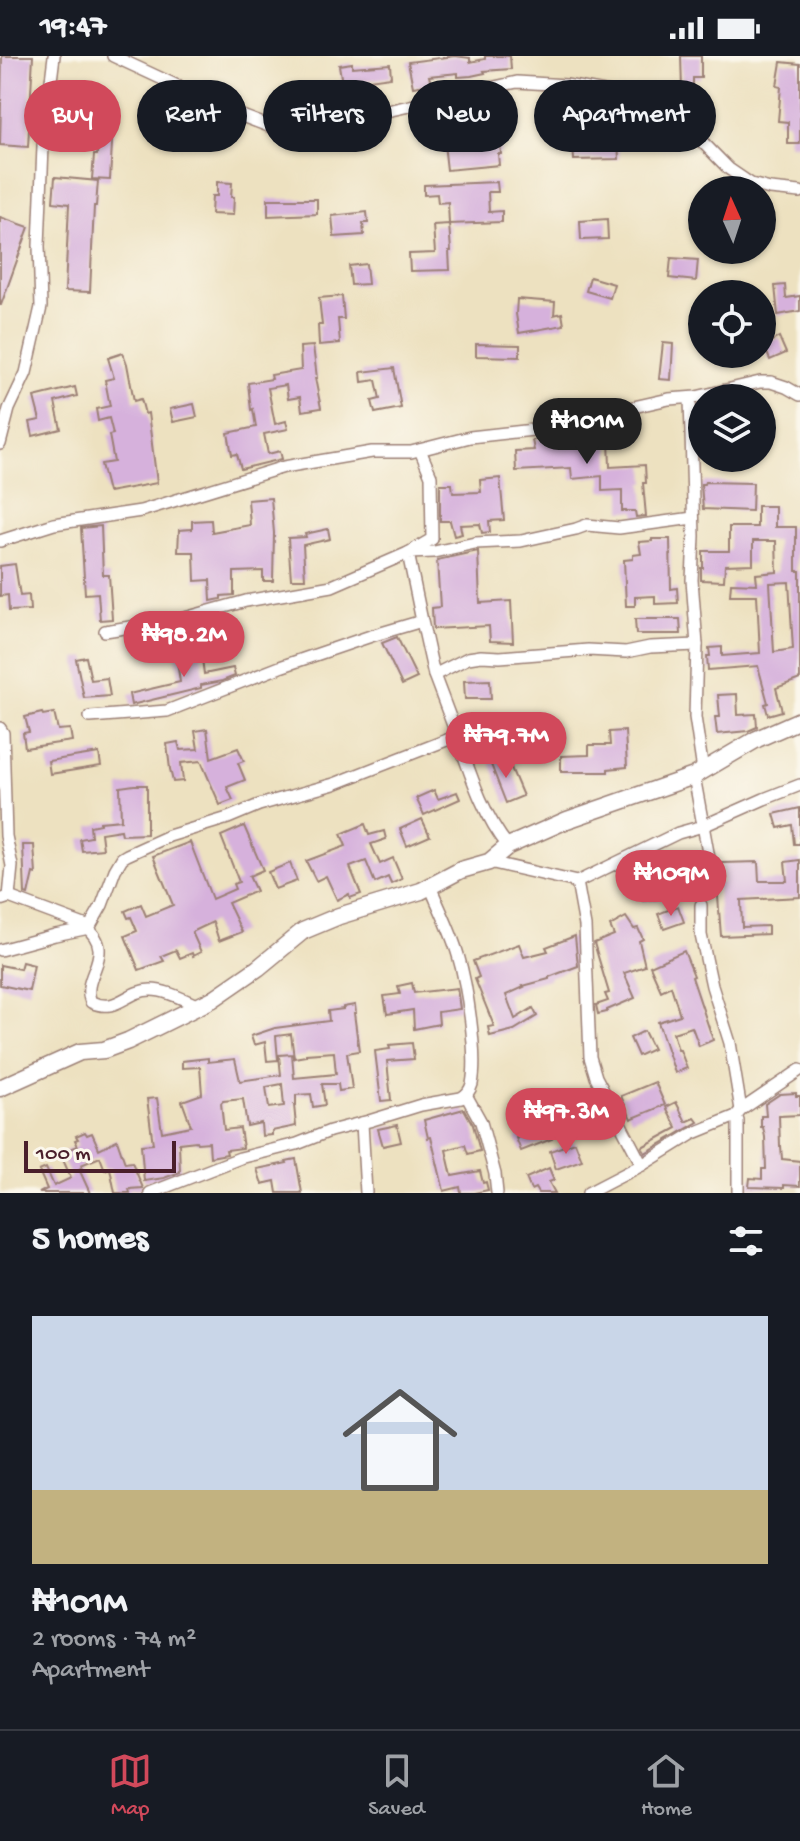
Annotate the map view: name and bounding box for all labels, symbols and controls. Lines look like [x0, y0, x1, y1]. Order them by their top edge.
text: 19:47 [40, 11, 106, 46]
chip: Buy [24, 80, 121, 152]
chip: Rent [137, 80, 247, 152]
chip: Filters [263, 80, 392, 152]
chip: New [408, 80, 518, 152]
chip: Apartment [534, 80, 716, 152]
north arrow [688, 176, 776, 264]
map controls [688, 176, 776, 472]
button: locate [688, 280, 776, 368]
button: layers [688, 384, 776, 472]
pin: ₦101M [531, 398, 643, 466]
text: ₦101M [551, 408, 623, 439]
pin: ₦98.2M [119, 611, 249, 679]
text: ₦98.2M [142, 621, 227, 652]
pin: ₦79.7M [441, 712, 571, 780]
text: ₦79.7M [463, 722, 549, 753]
pin: ₦109M [615, 850, 727, 918]
text: ₦109M [633, 860, 709, 891]
pin: ₦97.3M [501, 1088, 631, 1156]
text: ₦97.3M [523, 1098, 609, 1129]
scale bar [24, 1137, 176, 1173]
text: 100 m [36, 1142, 91, 1168]
icon: filters [724, 1219, 768, 1263]
text: 5 homes [32, 1221, 148, 1261]
icon: home [328, 1368, 472, 1512]
text: ₦101M [32, 1585, 127, 1625]
text: 2 rooms · 74 m² [32, 1625, 196, 1656]
text: Apartment [32, 1656, 149, 1687]
tab: Map [108, 1749, 152, 1823]
tab: Saved [368, 1749, 425, 1823]
tab: Home [641, 1749, 692, 1823]

